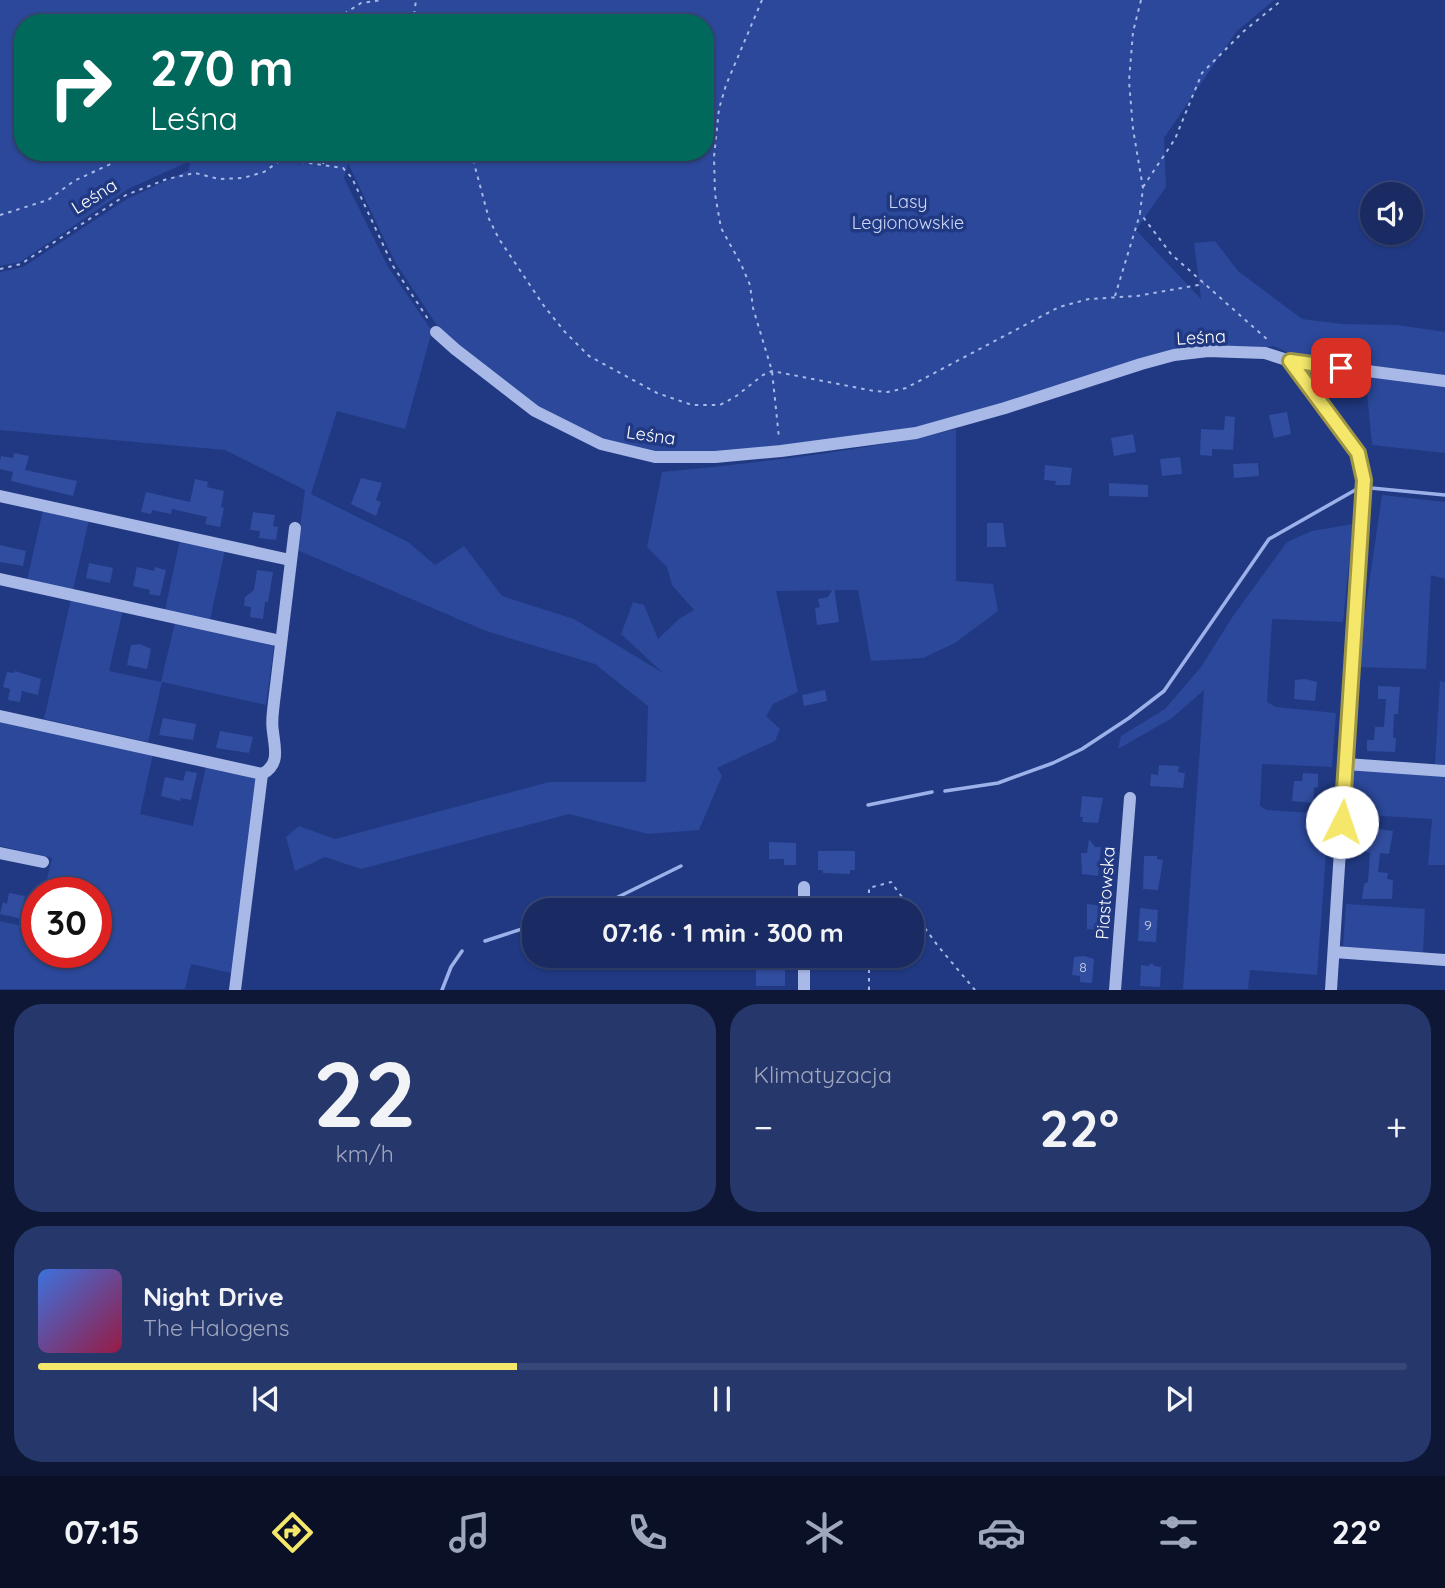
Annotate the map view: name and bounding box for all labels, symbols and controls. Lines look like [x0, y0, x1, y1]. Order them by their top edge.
text: 270 m [150, 37, 294, 98]
icon: right [35, 42, 126, 133]
text: Leśna [150, 98, 238, 138]
street label: Leśna [67, 173, 121, 219]
map controls [1360, 182, 1423, 245]
button: sound [1360, 182, 1423, 245]
park label: Lasy Legionowskie [852, 190, 964, 234]
street label: Leśna [1176, 324, 1226, 350]
pin [1311, 338, 1371, 398]
icon: arrive [1322, 349, 1360, 387]
street label: Leśna [625, 420, 677, 450]
position arrow [1305, 785, 1379, 859]
street label: Piastowska [1090, 846, 1120, 940]
speed limit sign: 30 [21, 877, 112, 968]
text: 07:16 · 1 min · 300 m [602, 916, 844, 949]
house number: 9 [1144, 916, 1152, 934]
house number: 8 [1079, 958, 1087, 976]
text: 22 [313, 1036, 417, 1150]
text: Klimatyzacja [754, 1060, 892, 1089]
text: 22° [1040, 1095, 1119, 1160]
text: − [754, 1103, 773, 1151]
text: + [1386, 1103, 1407, 1151]
text: km/h [336, 1139, 394, 1168]
text: Night Drive [143, 1280, 284, 1313]
text: The Halogens [143, 1313, 290, 1342]
icon: previous [247, 1380, 285, 1418]
icon: pause [703, 1380, 741, 1418]
icon: next [1160, 1380, 1198, 1418]
icon: directions [268, 1508, 317, 1557]
icon: music [445, 1508, 494, 1557]
icon: phone [623, 1508, 672, 1557]
icon: climate [800, 1508, 849, 1557]
icon: car [977, 1508, 1026, 1557]
icon: filters [1154, 1508, 1203, 1557]
text: 07:15 [64, 1512, 140, 1552]
text: 22° [1332, 1512, 1381, 1552]

